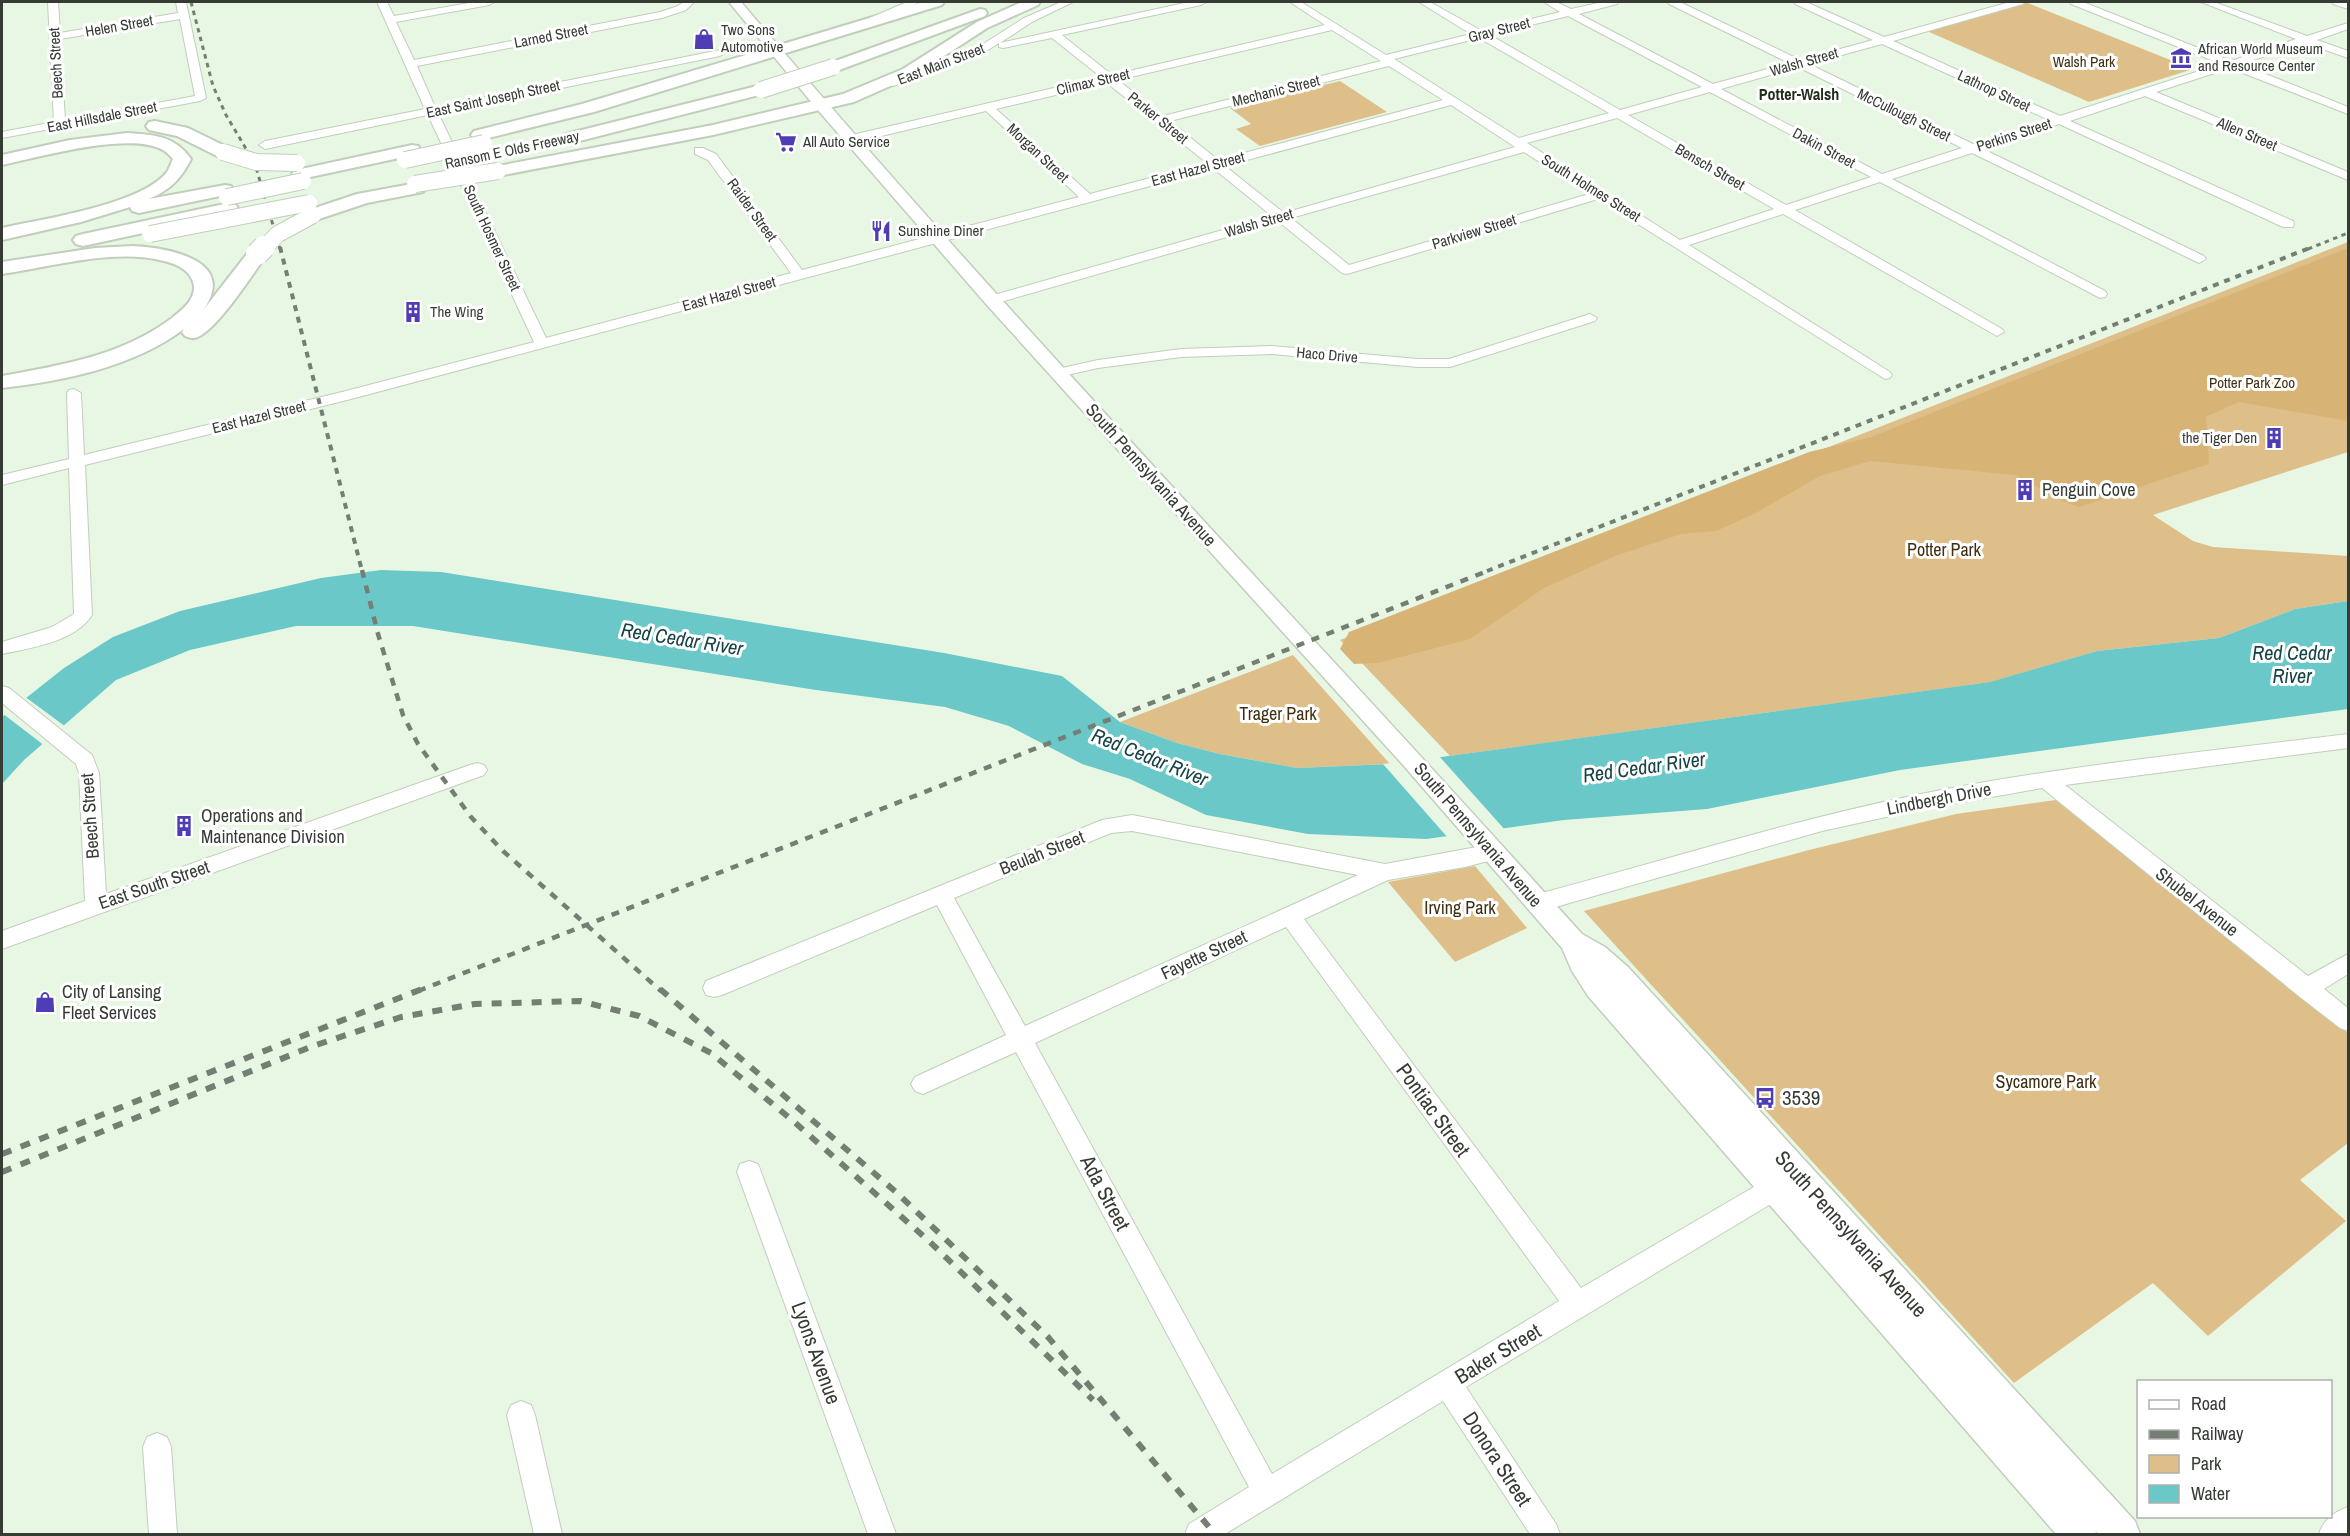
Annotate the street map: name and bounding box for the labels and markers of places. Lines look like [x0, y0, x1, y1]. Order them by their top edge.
place label: Two Sons Automotive [720, 19, 783, 57]
shop icon: Two Sons Automotive [692, 27, 716, 51]
place label: African World Museum and Resource Center [2197, 38, 2323, 76]
museum icon: African World Museum and Resource Center [2169, 46, 2193, 70]
supermarket icon: All Auto Service [774, 130, 798, 154]
place label: All Auto Service [802, 131, 890, 152]
restaurant icon: Sunshine Diner [869, 219, 893, 243]
place label: Sunshine Diner [898, 220, 983, 241]
building icon: The Wing [401, 300, 425, 324]
place label: The Wing [430, 301, 483, 322]
building icon: the Tiger Den [2262, 426, 2286, 450]
place label: the Tiger Den [2182, 427, 2257, 448]
place label: Penguin Cove [2042, 477, 2136, 502]
building icon: Penguin Cove [2013, 478, 2037, 502]
place label: Operations and Maintenance Division [201, 803, 345, 849]
building icon: Operations and Maintenance Division [172, 814, 196, 838]
place label: City of Lansing Fleet Services [62, 979, 162, 1025]
shop icon: City of Lansing Fleet Services [33, 990, 57, 1014]
place label: 3539 [1782, 1083, 1820, 1112]
bus stop icon: 3539 [1753, 1086, 1777, 1110]

